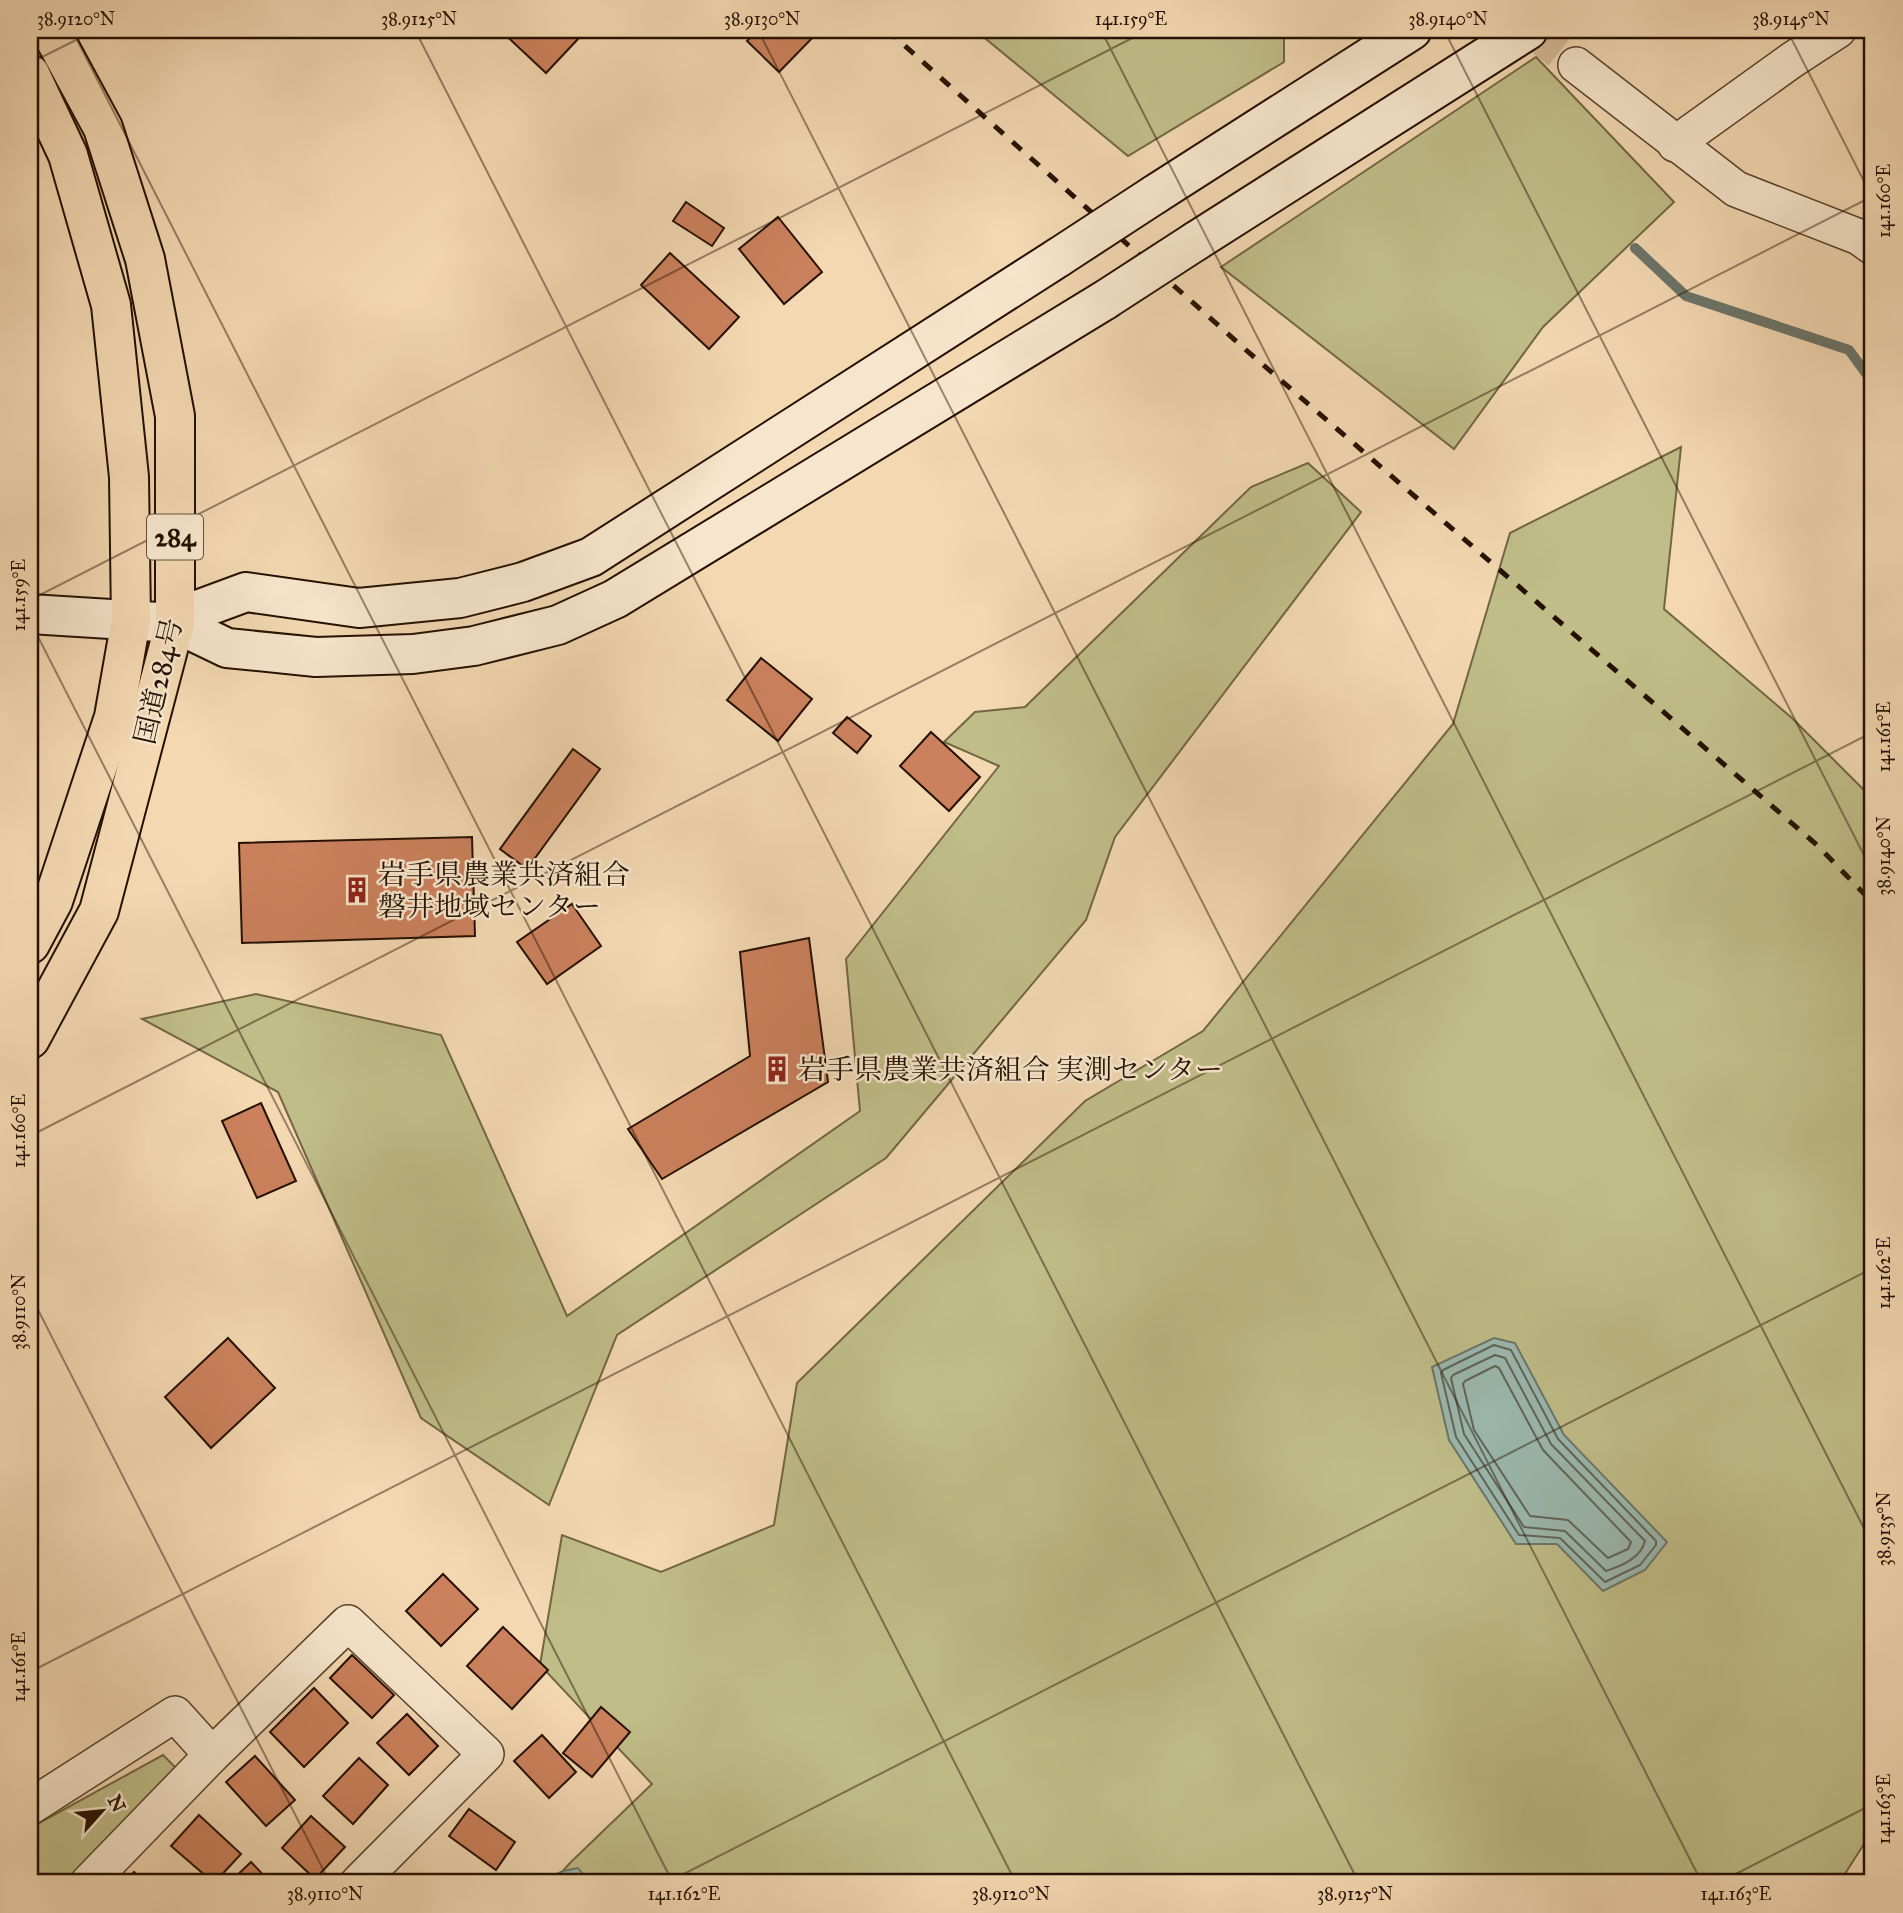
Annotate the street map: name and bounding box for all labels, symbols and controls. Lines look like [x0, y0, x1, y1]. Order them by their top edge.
text: 38.9120°N [37, 8, 115, 30]
text: 38.9125°N [381, 8, 457, 30]
text: 38.9130°N [724, 8, 800, 30]
text: 141.159°E [1095, 8, 1167, 30]
text: 38.9140°N [1408, 8, 1488, 30]
text: 38.9145°N [1752, 8, 1830, 30]
text: 141.160°E [1873, 164, 1895, 238]
road number: 284 [147, 514, 203, 559]
text: 141.159°E [8, 559, 30, 631]
street label: 国道284号 [127, 615, 190, 748]
text: 141.161°E [1873, 702, 1895, 772]
text: 38.9140°N [1873, 816, 1895, 896]
place label: 岩手県農業共済組合 磐井地域センター [378, 857, 630, 924]
building icon: 岩手県農業共済組合 磐井地域センター [342, 875, 372, 905]
place label: 岩手県農業共済組合 実測センター [798, 1052, 1223, 1087]
building icon: 岩手県農業共済組合 実測センター [762, 1054, 792, 1084]
text: 141.160°E [8, 1094, 30, 1168]
text: 141.162°E [1873, 1237, 1895, 1309]
text: 38.9110°N [8, 1274, 30, 1350]
text: 38.9135°N [1873, 1492, 1895, 1566]
text: 141.161°E [8, 1632, 30, 1702]
text: 141.163°E [1873, 1773, 1895, 1844]
north arrow [66, 1776, 136, 1846]
text: N [103, 1791, 131, 1816]
text: 38.9110°N [287, 1883, 363, 1905]
text: 141.162°E [648, 1883, 720, 1905]
text: 38.9120°N [972, 1883, 1050, 1905]
text: 38.9125°N [1317, 1883, 1393, 1905]
text: 141.163°E [1701, 1883, 1772, 1905]

